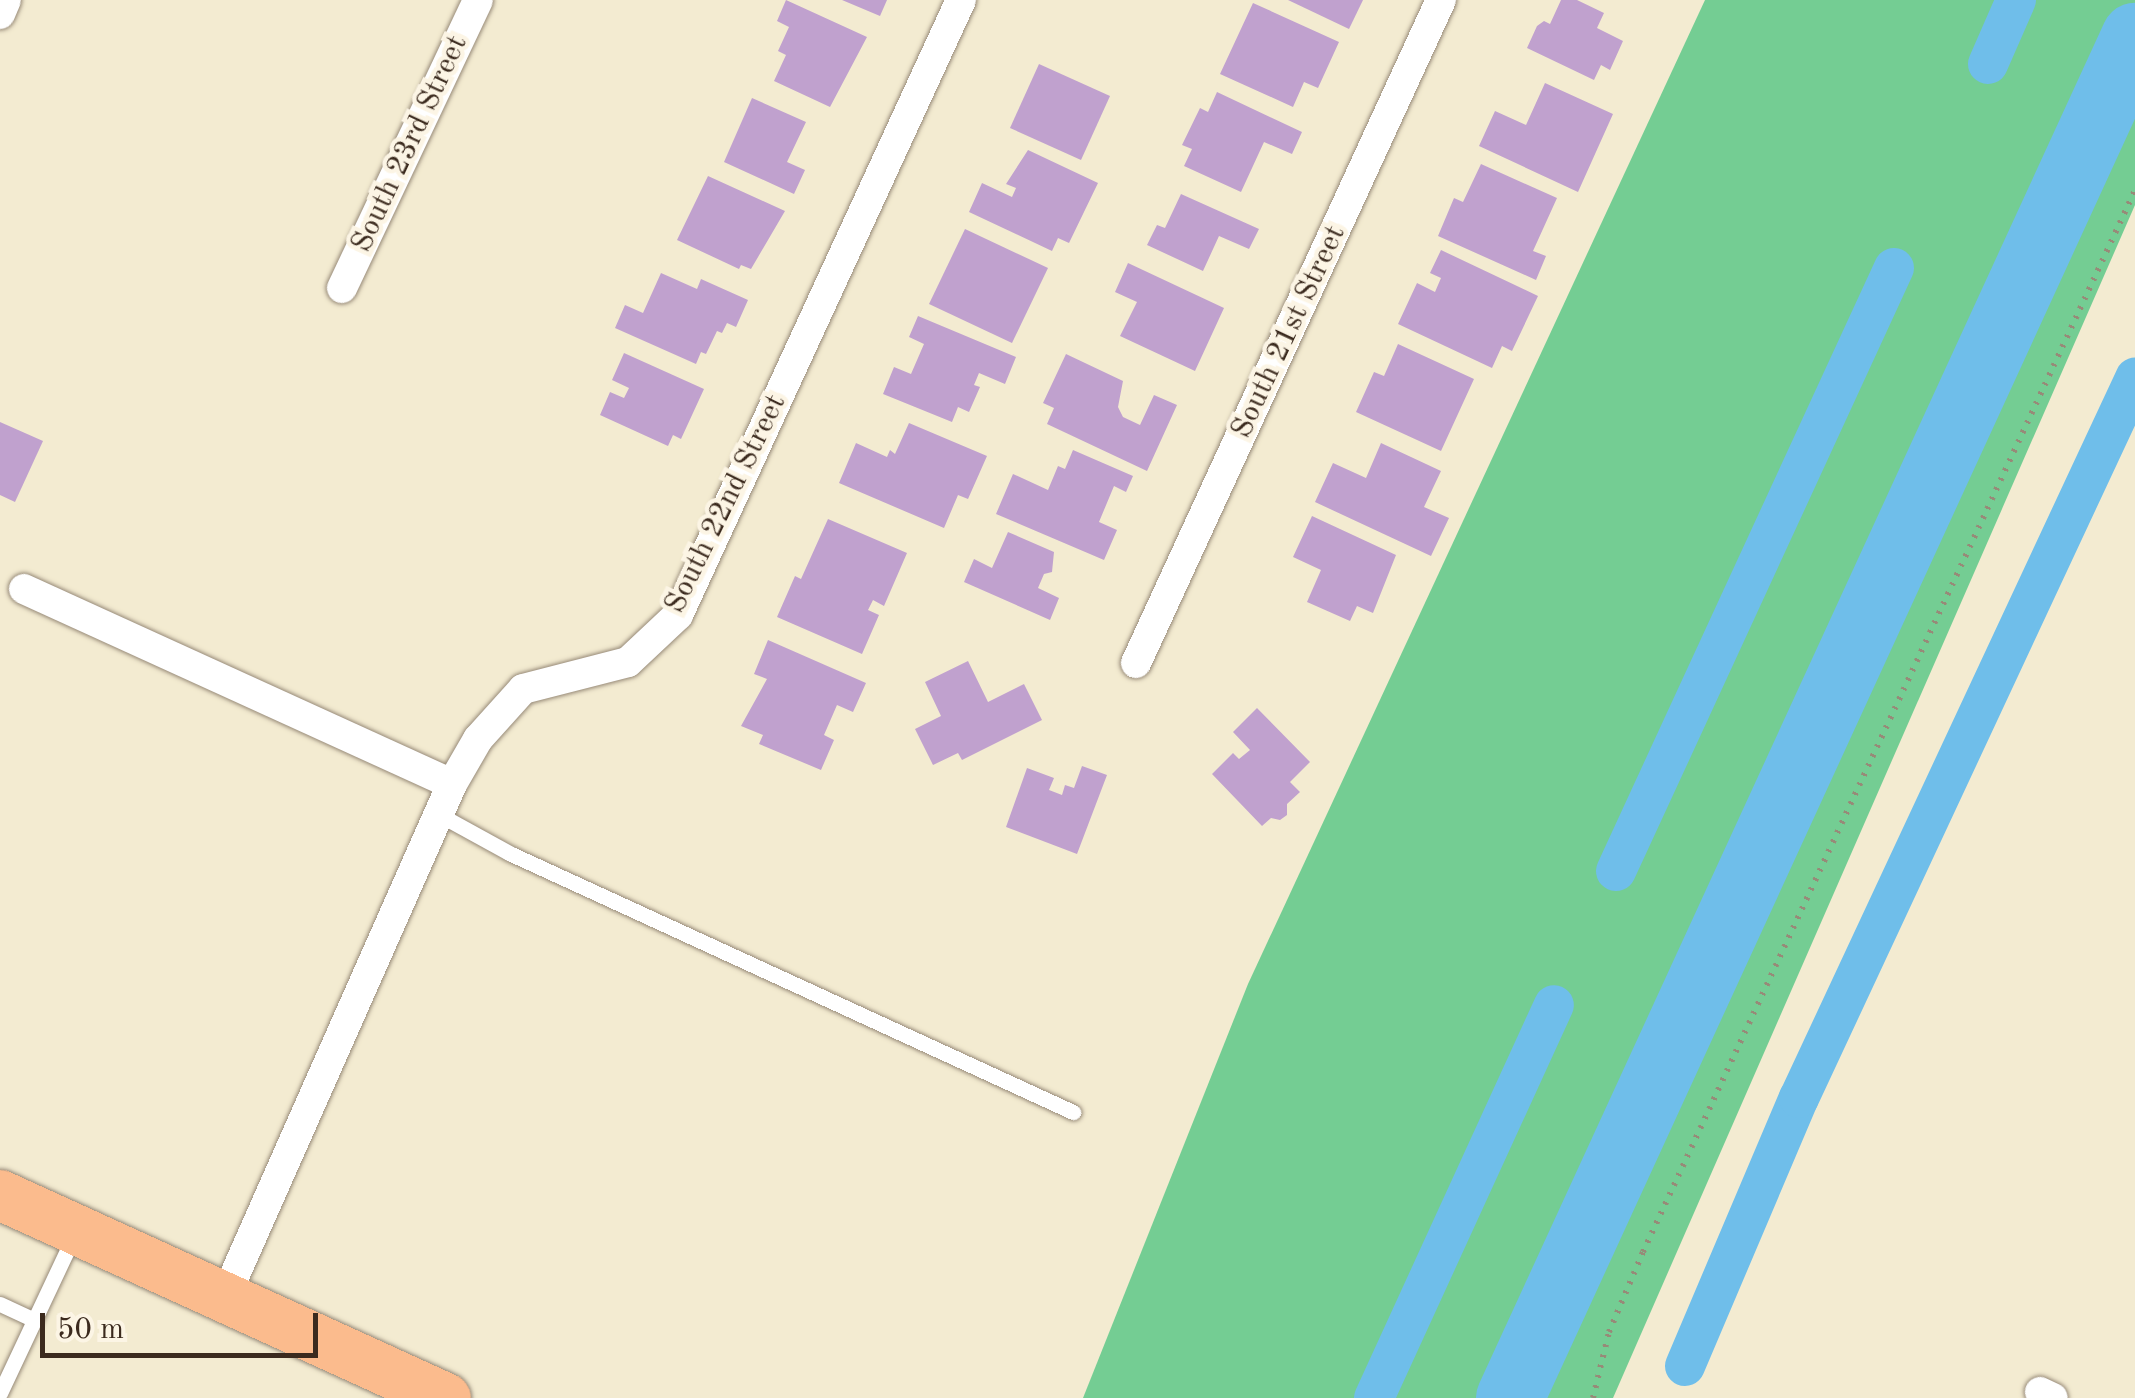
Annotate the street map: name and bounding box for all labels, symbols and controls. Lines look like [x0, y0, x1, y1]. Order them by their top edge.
street label: South 23rd Street [344, 30, 476, 258]
street label: South 21st Street [1224, 220, 1354, 444]
street label: South 22nd Street [657, 389, 795, 619]
scale bar [45, 1293, 322, 1355]
text: 50 m [57, 1315, 124, 1345]

